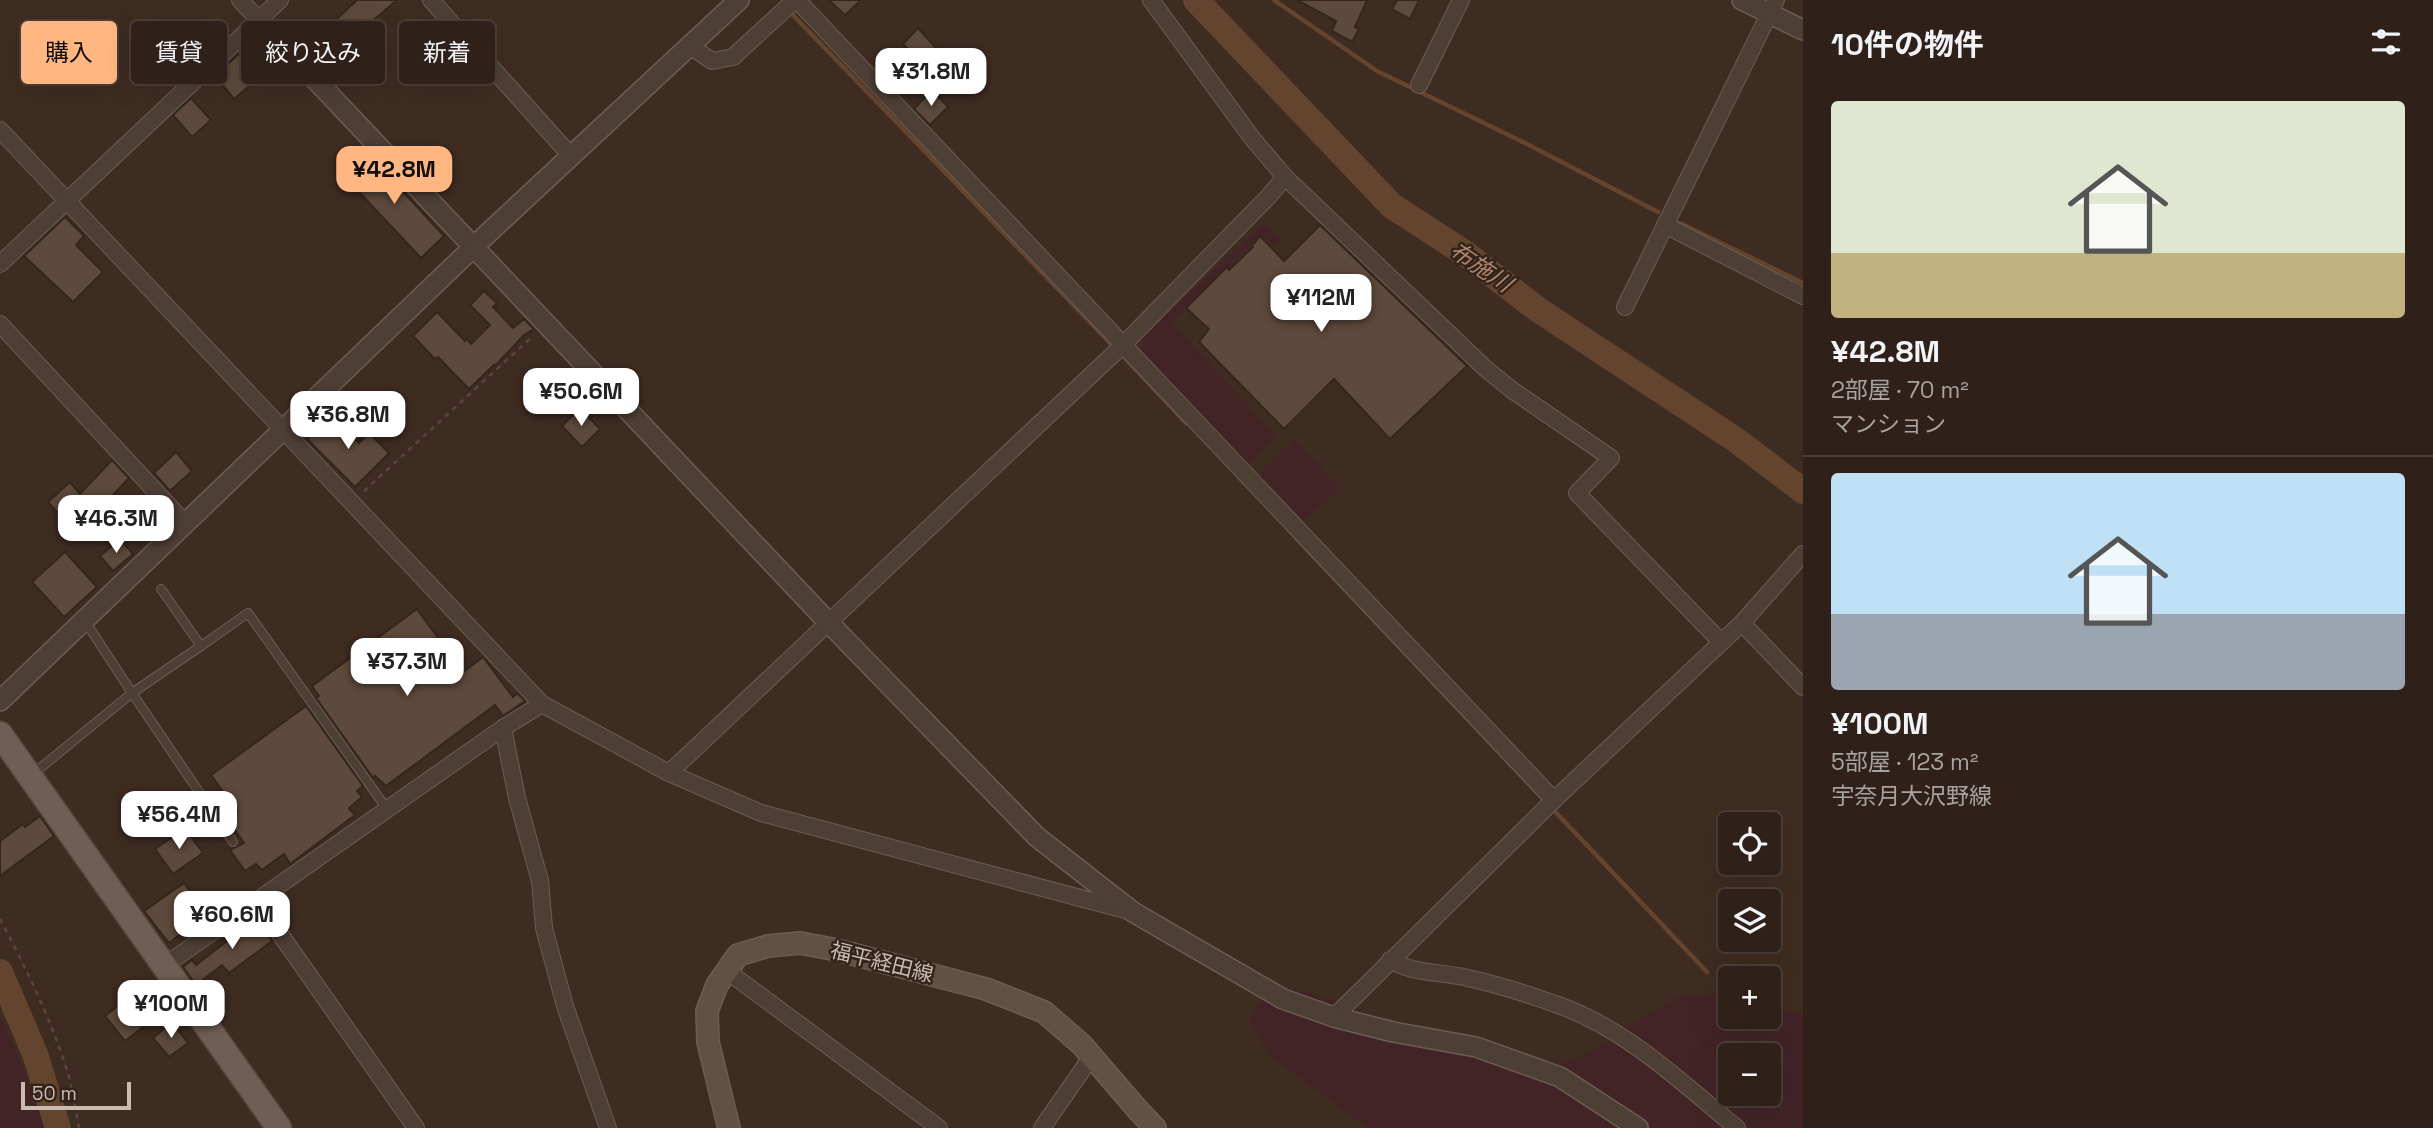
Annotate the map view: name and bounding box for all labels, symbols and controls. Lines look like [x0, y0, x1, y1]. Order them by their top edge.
chip: 購入 [21, 21, 117, 84]
chip: 賃貸 [131, 21, 227, 84]
chip: 絞り込み [241, 21, 385, 84]
chip: 新着 [399, 21, 495, 84]
icon: filters [2367, 23, 2405, 61]
text: 10件の物件 [1831, 25, 1984, 64]
pin: ¥31.8M [874, 48, 988, 108]
text: ¥31.8M [891, 56, 971, 86]
pin: ¥42.8M [337, 146, 451, 206]
icon: home [2055, 146, 2181, 272]
text: ¥42.8M [352, 154, 436, 184]
water label: 布施川 [1444, 235, 1520, 300]
pin: ¥112M [1272, 274, 1370, 334]
text: ¥112M [1287, 282, 1356, 312]
text: ¥42.8M [1831, 332, 1940, 371]
pin: ¥50.6M [524, 368, 638, 428]
text: 2部屋 · 70 m² [1831, 375, 1969, 405]
text: ¥50.6M [539, 376, 623, 406]
pin: ¥36.8M [291, 392, 405, 451]
text: ¥36.8M [306, 399, 390, 429]
text: マンション [1831, 409, 1946, 439]
pin: ¥46.3M [59, 496, 173, 555]
text: ¥46.3M [74, 503, 158, 533]
icon: home [2055, 518, 2181, 644]
pin: ¥37.3M [350, 638, 464, 698]
text: ¥37.3M [367, 646, 447, 676]
text: ¥100M [1831, 704, 1929, 743]
text: 5部屋 · 123 m² [1831, 747, 1978, 777]
text: 宇奈月大沢野線 [1831, 781, 1992, 811]
pin: ¥56.4M [122, 792, 236, 851]
text: ¥56.4M [137, 799, 221, 829]
map controls [1718, 812, 1781, 1106]
button: locate [1718, 812, 1781, 875]
button: layers [1718, 889, 1781, 952]
pin: ¥60.6M [175, 892, 289, 951]
text: ¥60.6M [190, 899, 274, 929]
street label: 福平経田線 [828, 936, 936, 988]
button: + [1718, 966, 1781, 1029]
pin: ¥100M [122, 981, 220, 1040]
text: ¥100M [134, 988, 208, 1018]
button: − [1718, 1043, 1781, 1106]
scale bar [21, 1079, 131, 1111]
text: 50 m [32, 1081, 77, 1106]

